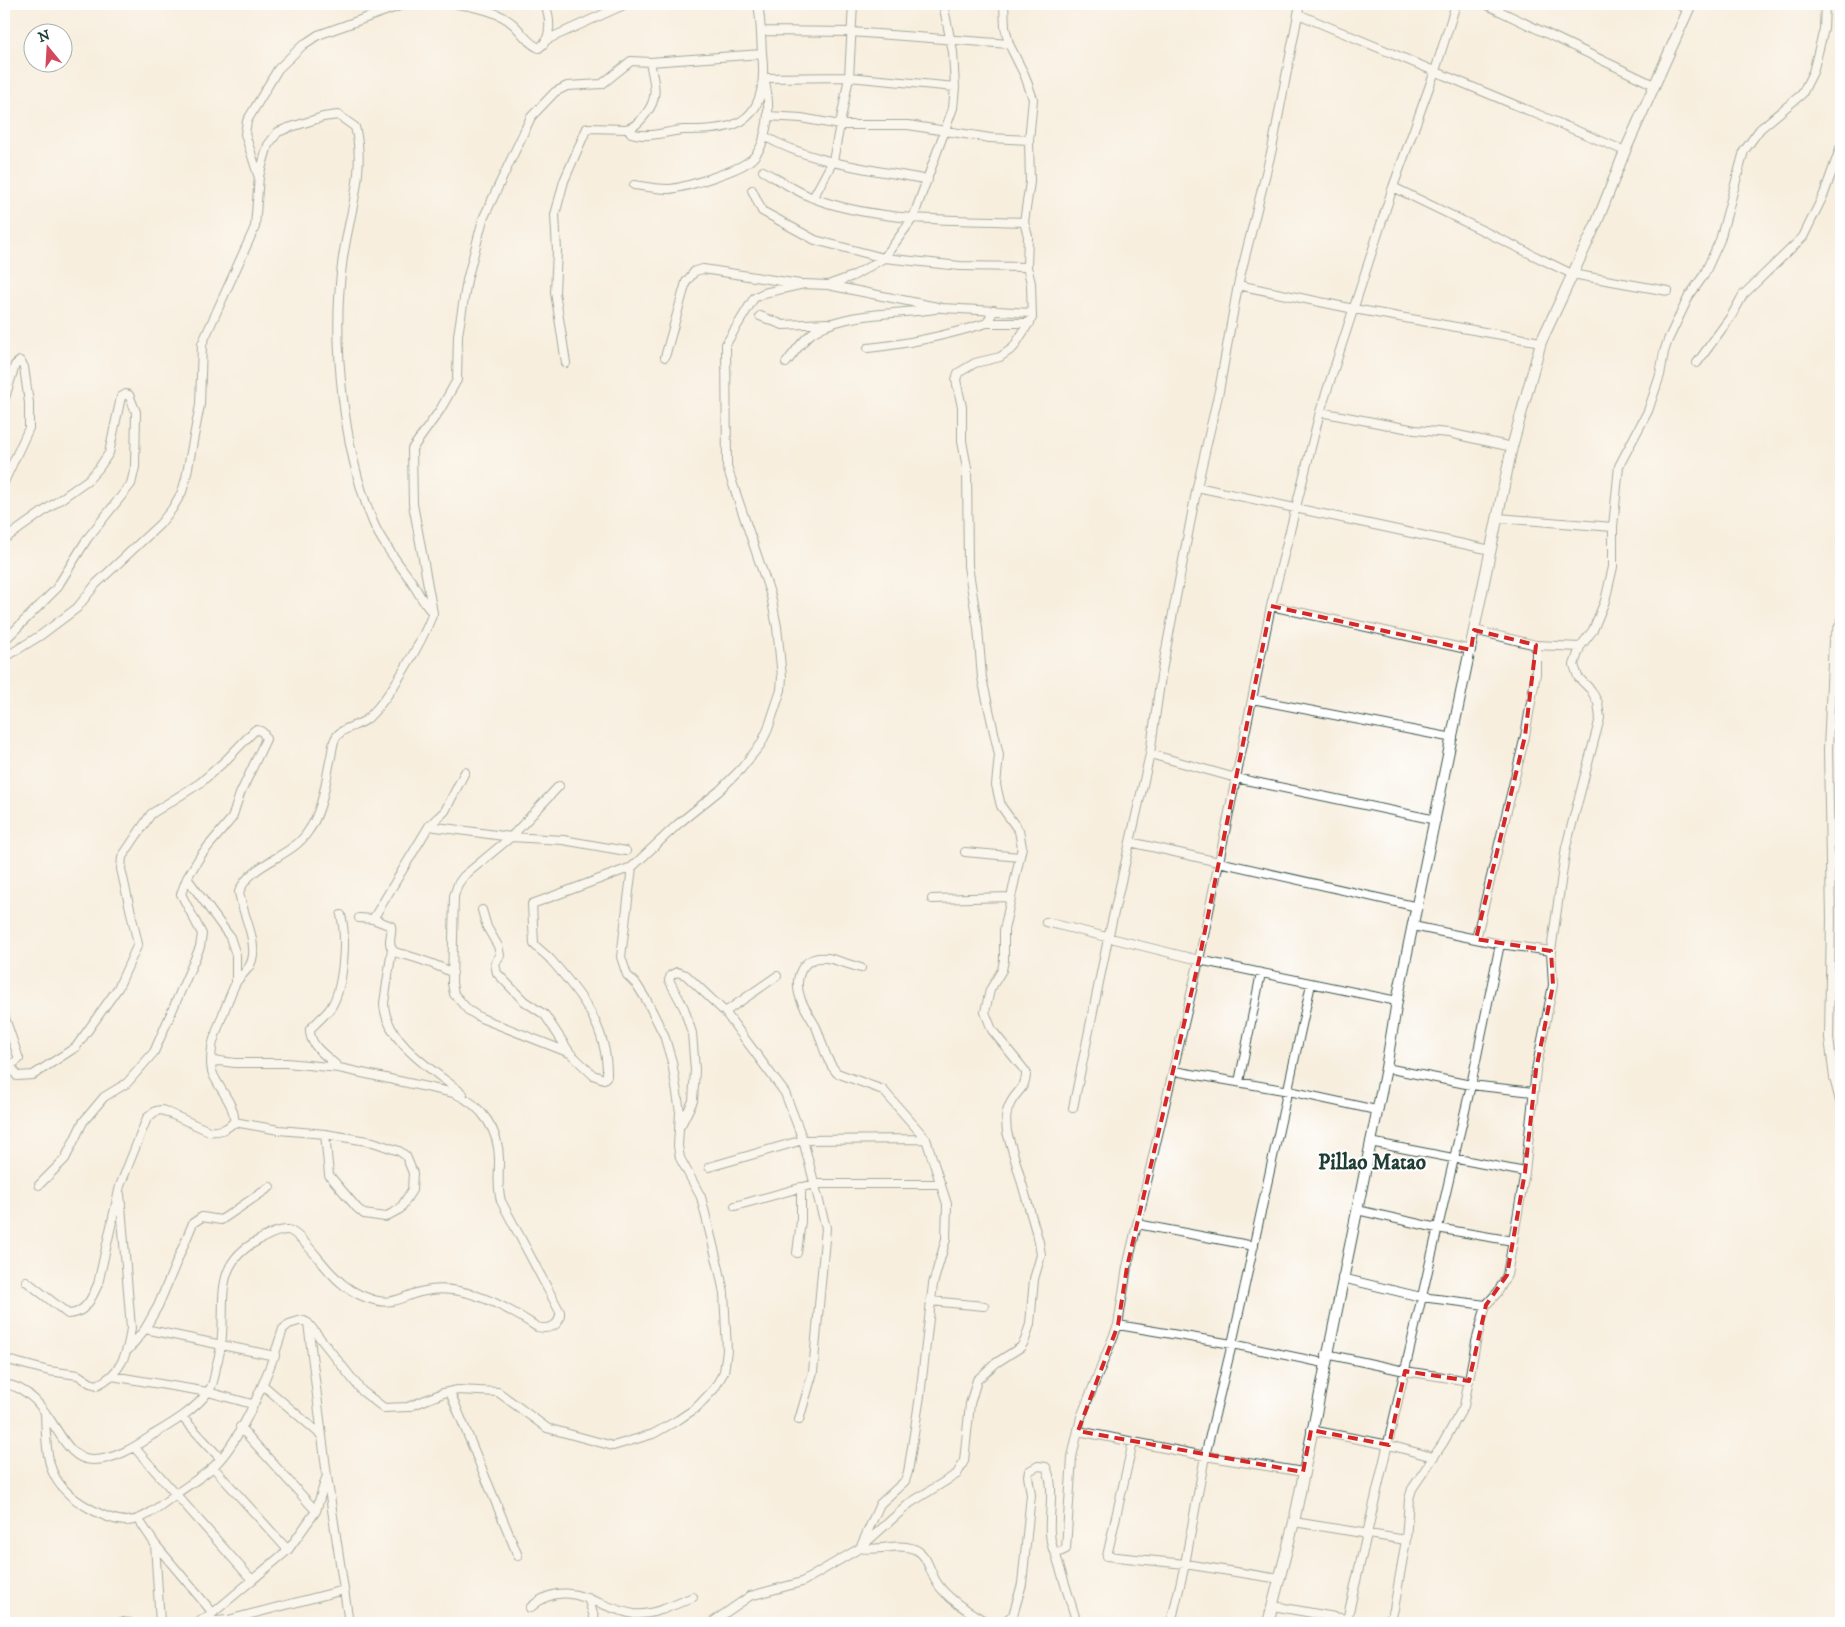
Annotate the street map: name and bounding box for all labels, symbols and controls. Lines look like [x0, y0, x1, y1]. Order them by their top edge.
north arrow [22, 22, 72, 72]
text: N [36, 26, 53, 47]
district label: Pillao Matao [1318, 1150, 1426, 1176]

